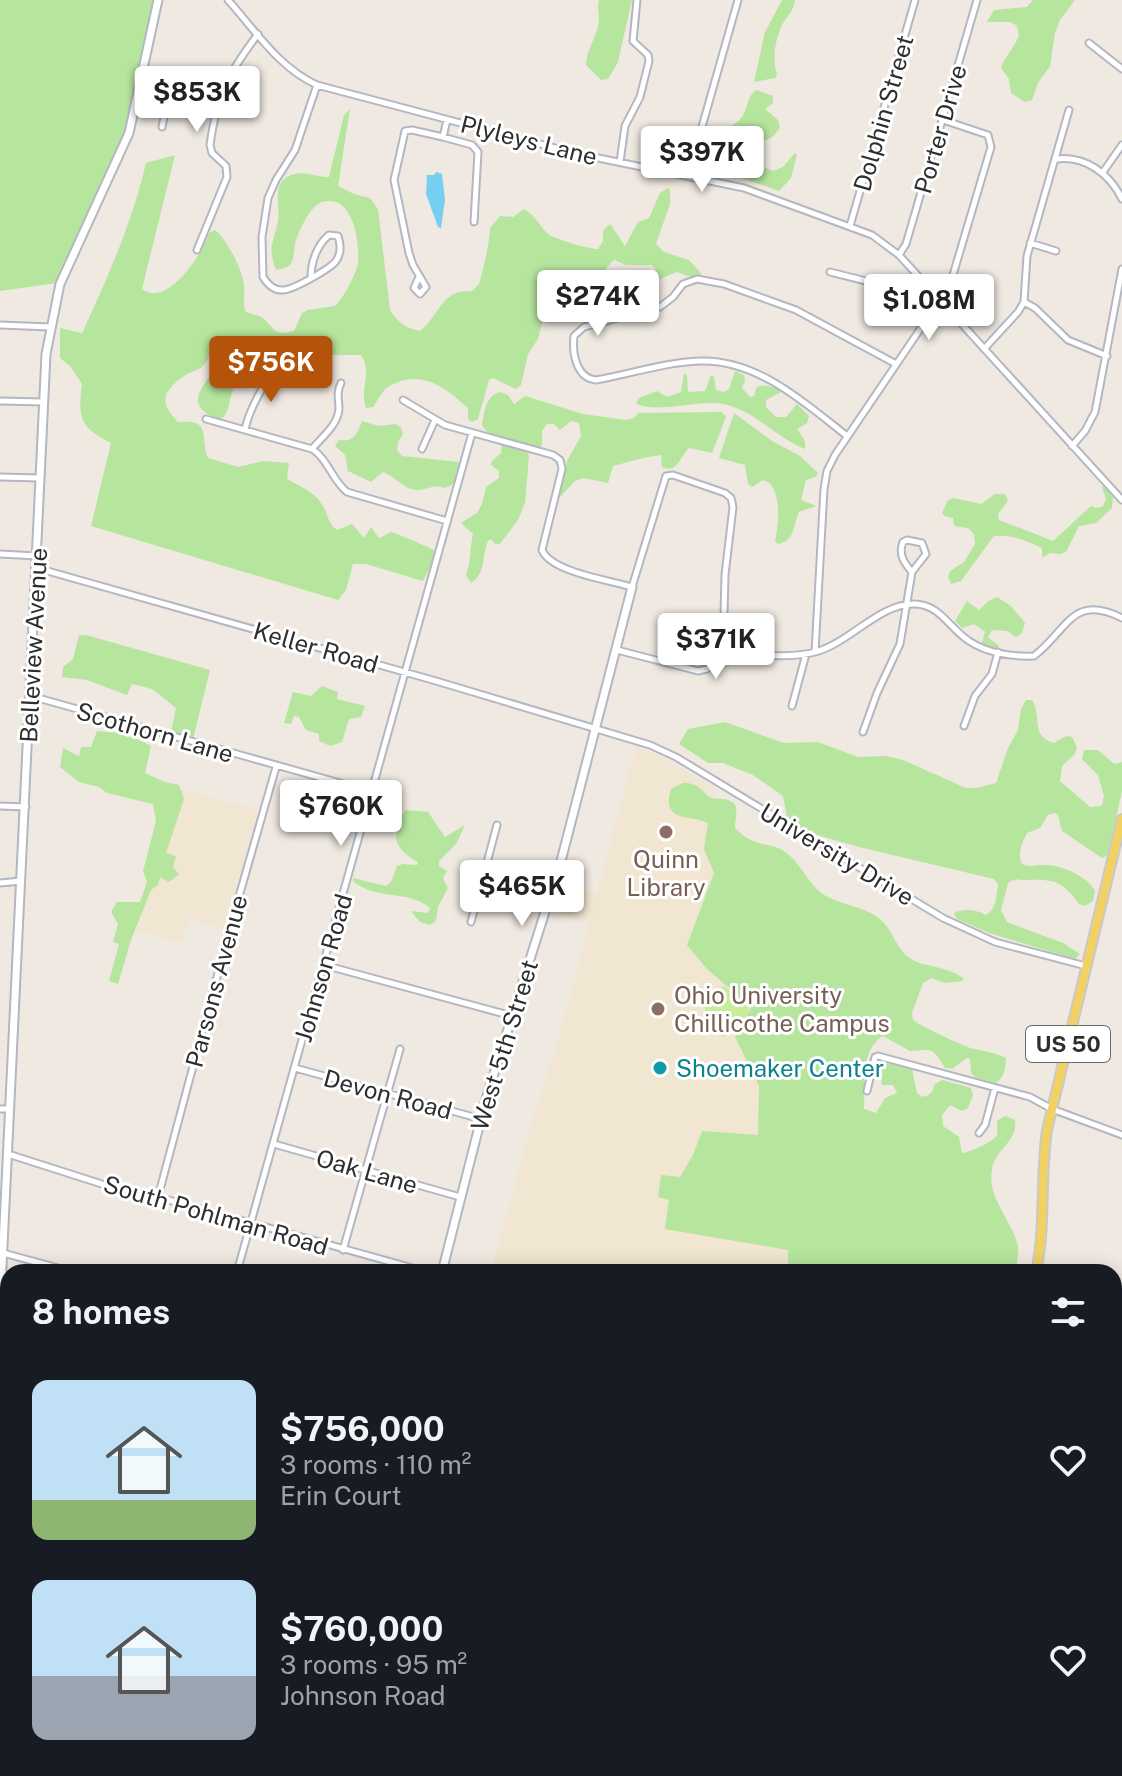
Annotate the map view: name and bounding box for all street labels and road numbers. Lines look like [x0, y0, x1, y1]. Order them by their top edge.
street label: Dolphin Street [847, 32, 919, 194]
street label: Porter Drive [908, 61, 972, 197]
street label: Plyleys Lane [458, 110, 600, 170]
street label: Belleview Avenue [14, 547, 52, 743]
street label: Keller Road [250, 616, 382, 678]
street label: Scothorn Lane [73, 696, 237, 768]
street label: University Drive [755, 797, 919, 911]
street label: Johnson Road [288, 891, 358, 1045]
street label: Parsons Avenue [180, 892, 252, 1070]
street label: West 5th Street [465, 956, 543, 1134]
road number: US 50 [1026, 1026, 1110, 1062]
street label: Devon Road [321, 1063, 455, 1125]
street label: Oak Lane [313, 1143, 421, 1199]
street label: South Pohlman Road [100, 1169, 332, 1261]

